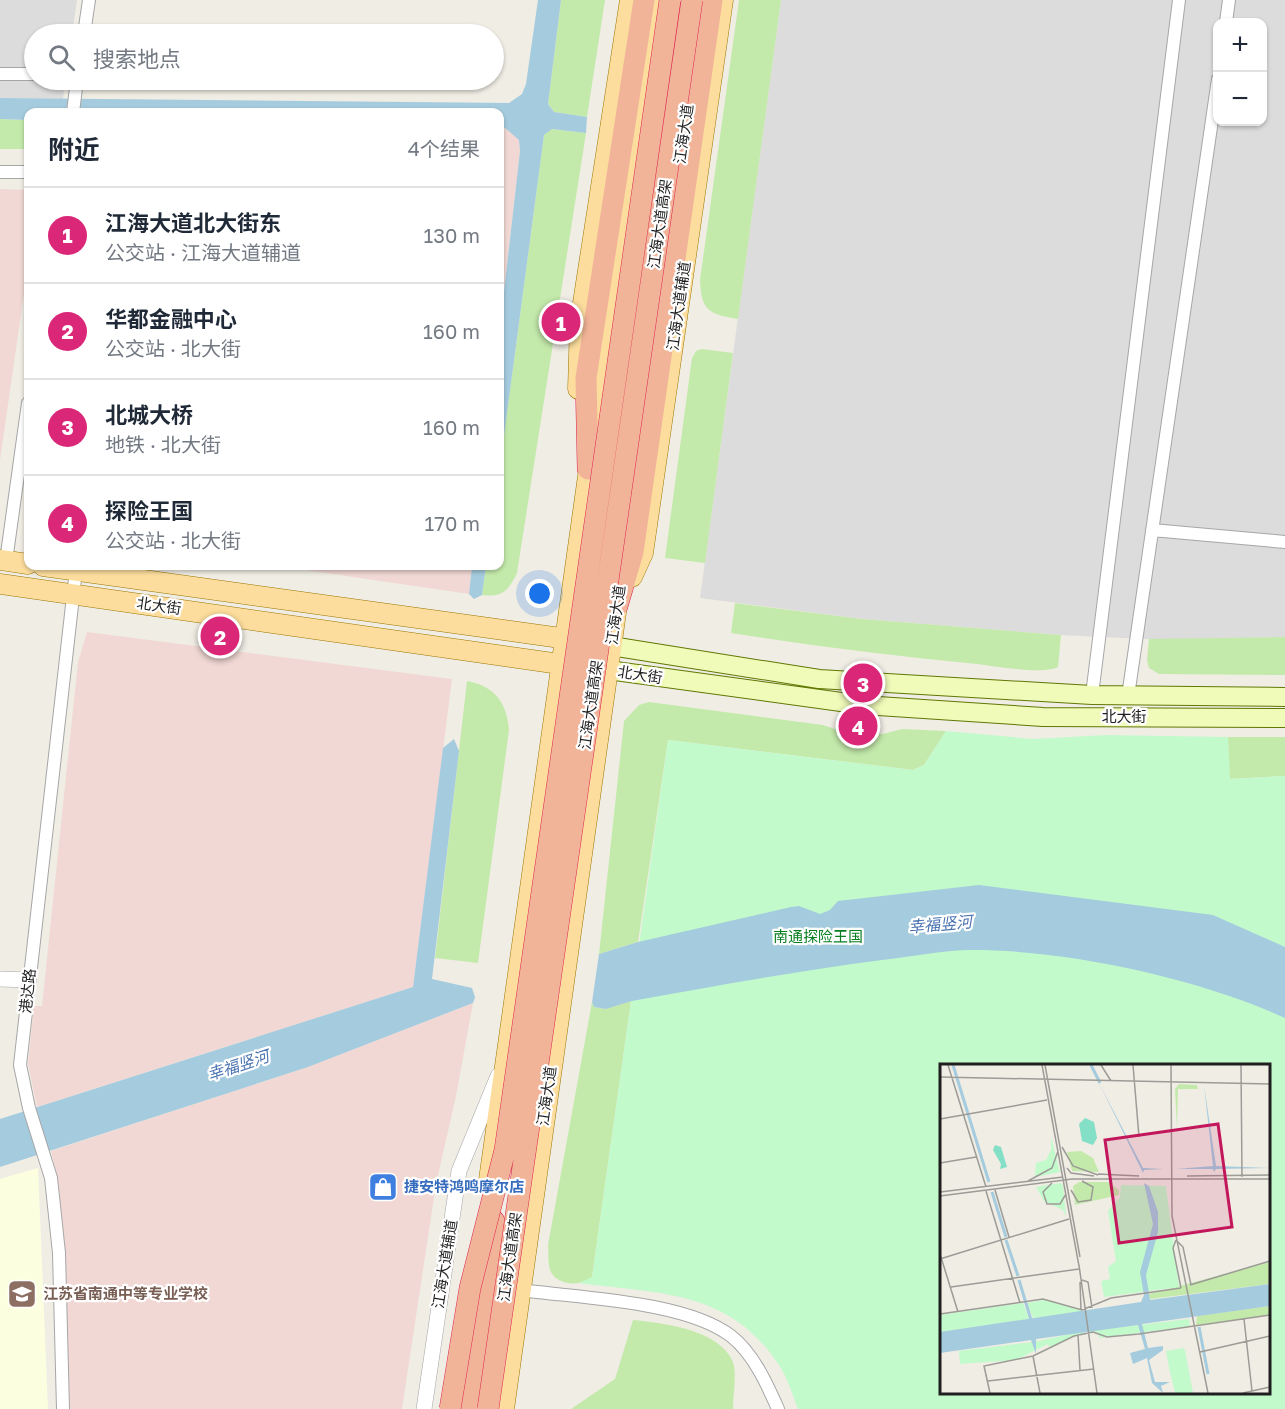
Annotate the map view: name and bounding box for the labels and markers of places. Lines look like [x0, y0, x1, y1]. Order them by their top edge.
pin: 1 [542, 300, 580, 344]
pin: 2 [200, 614, 240, 658]
pin: 3 [844, 660, 882, 706]
pin: 4 [838, 704, 878, 748]
shop icon: 捷安特鸿鸣摩尔店 [367, 1171, 399, 1203]
place label: 捷安特鸿鸣摩尔店 [404, 1177, 524, 1195]
school or university icon: 江苏省南通中等专业学校 [6, 1278, 38, 1310]
place label: 江苏省南通中等专业学校 [43, 1284, 208, 1302]

